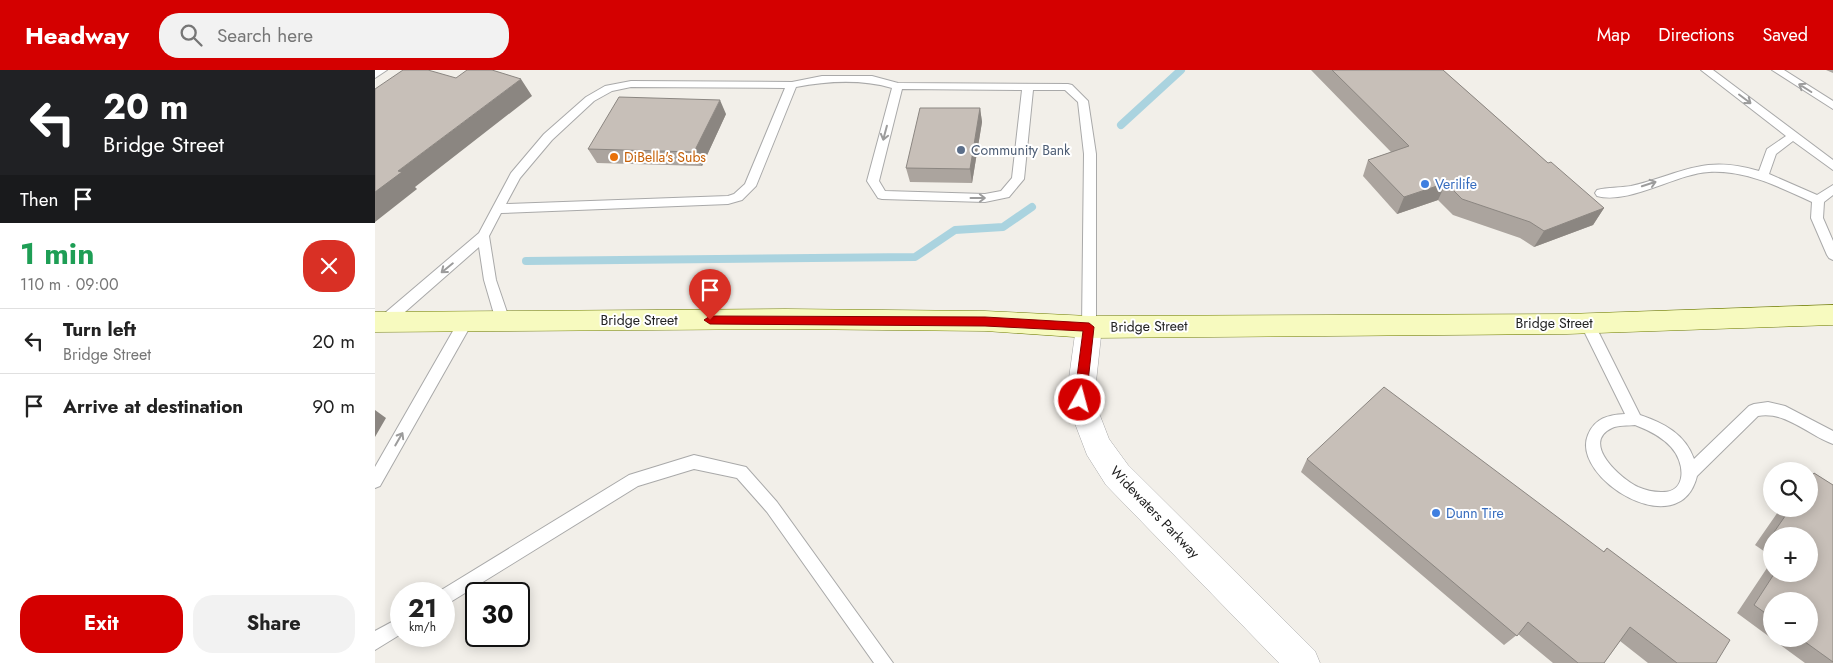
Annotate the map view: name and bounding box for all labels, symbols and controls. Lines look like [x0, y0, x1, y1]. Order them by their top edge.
search box [159, 13, 509, 58]
text: Headway [25, 18, 129, 53]
icon: search [177, 21, 205, 49]
text: Search here [217, 22, 313, 49]
text: Map [1597, 22, 1630, 48]
text: Directions [1658, 22, 1734, 48]
text: Saved [1762, 22, 1808, 48]
text: 20 m [103, 82, 188, 132]
one-way arrow [1798, 82, 1812, 93]
icon: left [20, 90, 85, 155]
one-way arrow [1738, 94, 1751, 105]
one-way arrow [880, 125, 890, 141]
text: Bridge Street [103, 128, 224, 160]
place label: Community Bank [971, 140, 1071, 160]
marker: Community Bank [955, 144, 967, 156]
place label: DiBella's Subs [624, 147, 706, 167]
marker: DiBella's Subs [608, 151, 620, 163]
place label: Verilife [1435, 174, 1477, 194]
marker: Verilife [1419, 178, 1431, 190]
one-way arrow [1641, 179, 1656, 188]
icon: arrive [69, 185, 97, 213]
text: Then [20, 186, 59, 213]
one-way arrow [970, 193, 986, 203]
text: 1 min [20, 232, 94, 275]
button: close [303, 240, 355, 292]
one-way arrow [440, 263, 453, 274]
pin [689, 269, 731, 320]
text: 110 m · 09:00 [20, 273, 119, 296]
icon: arrive [696, 276, 724, 304]
street label: Bridge Street [600, 310, 678, 330]
street label: Bridge Street [1515, 313, 1593, 333]
street label: Bridge Street [1110, 315, 1188, 337]
text: Turn left [63, 316, 136, 343]
icon: left [20, 327, 48, 355]
text: 20 m [312, 328, 355, 355]
text: Bridge Street [63, 343, 151, 366]
position arrow [1053, 373, 1105, 425]
icon: arrive [20, 392, 48, 420]
text: Arrive at destination [63, 393, 243, 420]
text: 90 m [312, 393, 355, 420]
one-way arrow [394, 431, 404, 446]
street label: Widewaters Parkway [1106, 461, 1205, 563]
map controls [1763, 462, 1818, 647]
button: search [1763, 462, 1818, 517]
place label: Dunn Tire [1446, 503, 1504, 523]
marker: Dunn Tire [1430, 507, 1442, 519]
button: + [1763, 527, 1818, 582]
speed limit sign: 30 [465, 582, 530, 647]
text: 21 [408, 590, 437, 626]
button: − [1763, 592, 1818, 647]
button: Exit [20, 595, 183, 653]
button: Share [193, 595, 355, 653]
text: km/h [409, 618, 436, 636]

